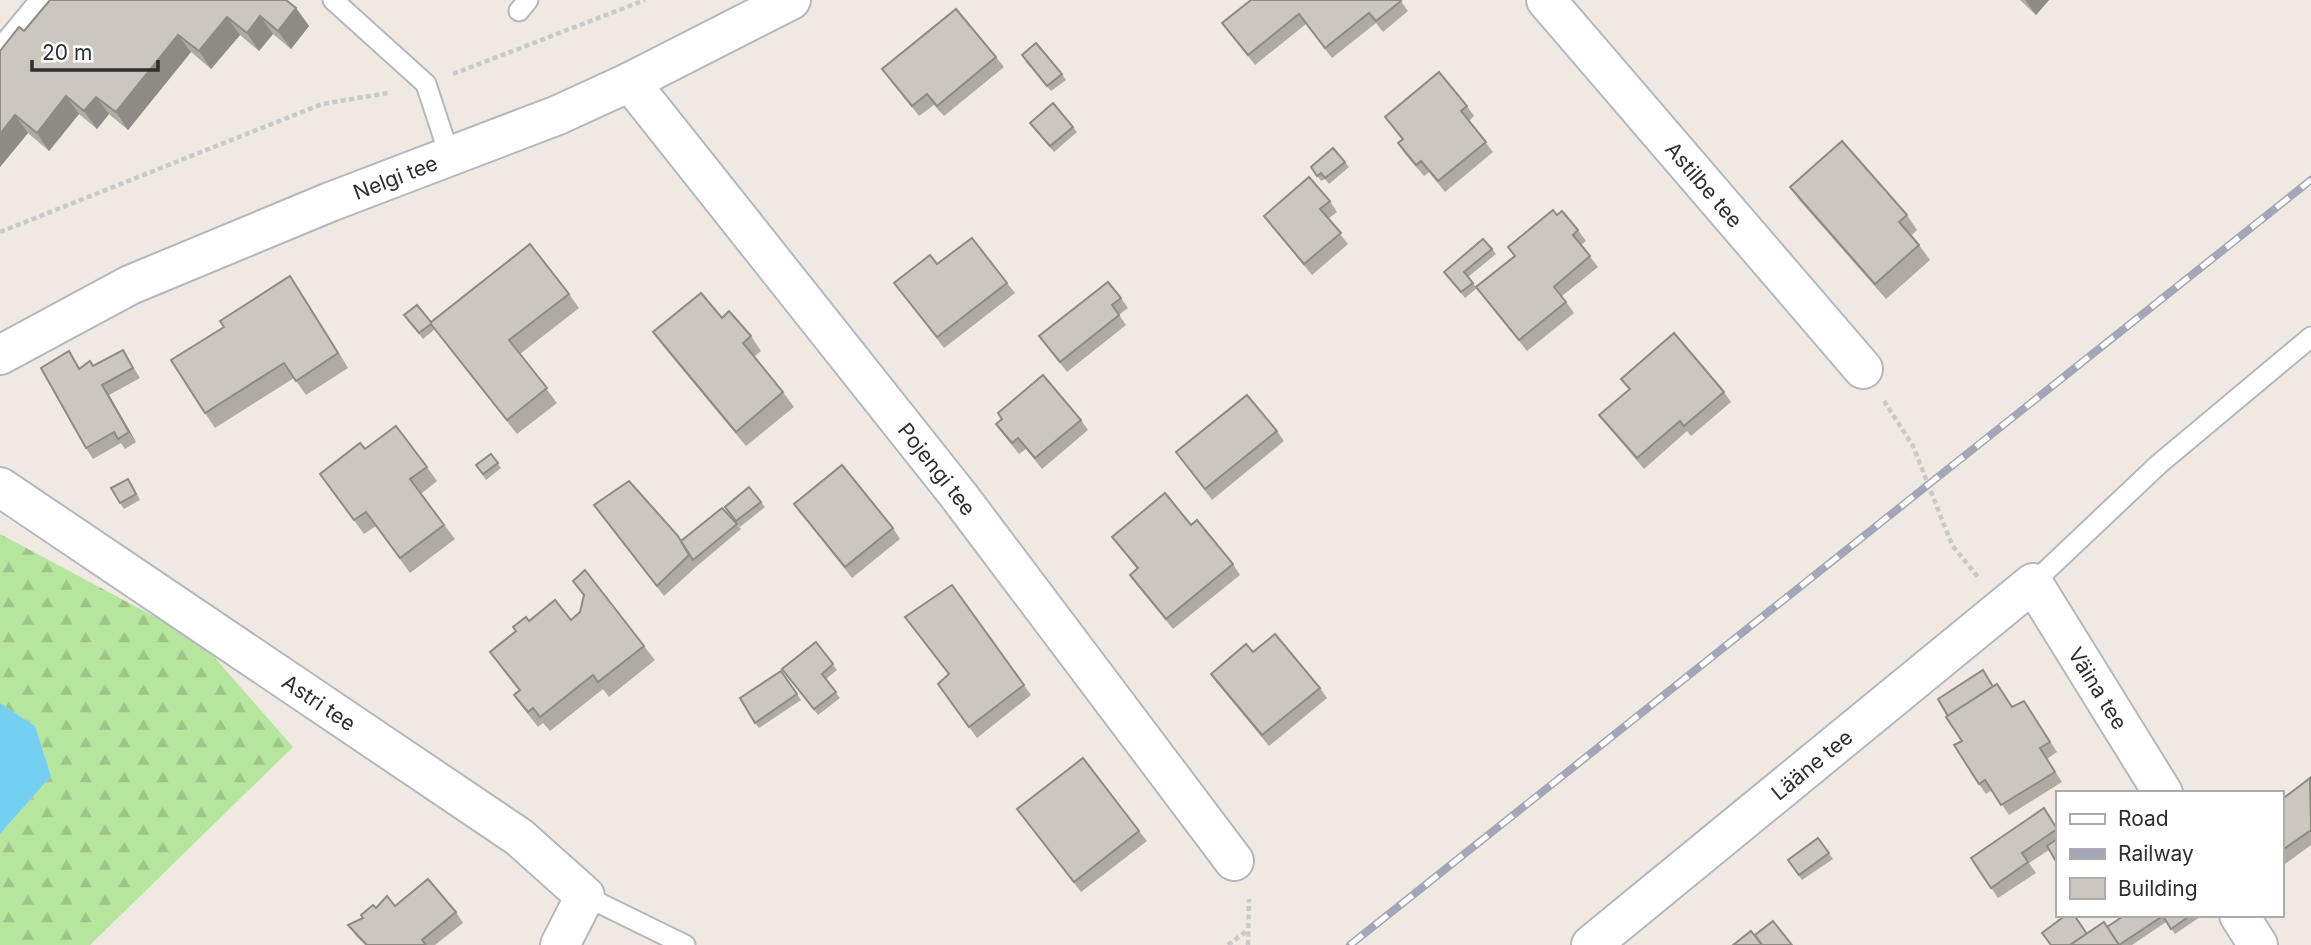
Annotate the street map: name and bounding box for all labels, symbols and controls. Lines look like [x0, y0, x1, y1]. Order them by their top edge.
scale bar [32, 28, 158, 72]
text: 20 m [42, 40, 92, 65]
street label: Astilbe tee [1661, 136, 1748, 232]
street label: Nelgi tee [350, 150, 441, 205]
street label: Pojengi tee [893, 418, 981, 520]
street label: Väina tee [2063, 643, 2133, 734]
street label: Astri tee [278, 669, 361, 736]
street label: Lääne tee [1766, 724, 1857, 805]
legend [2056, 791, 2283, 917]
text: Road [2118, 806, 2169, 831]
text: Railway [2118, 841, 2194, 866]
text: Building [2118, 876, 2198, 901]

